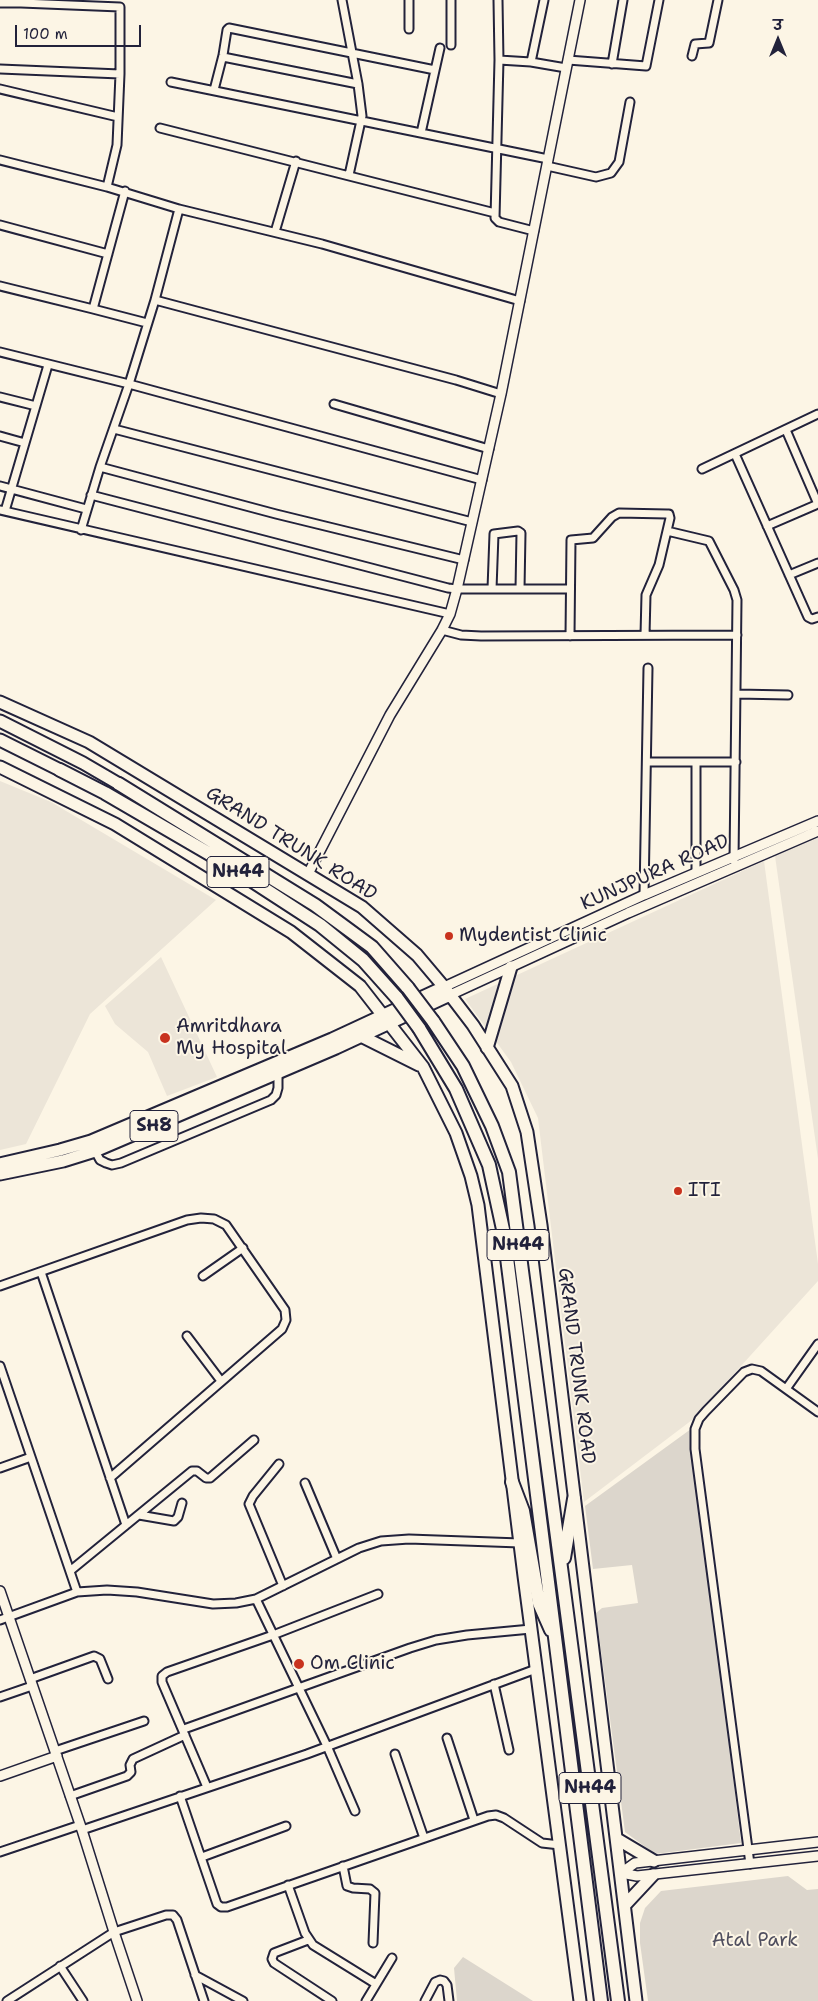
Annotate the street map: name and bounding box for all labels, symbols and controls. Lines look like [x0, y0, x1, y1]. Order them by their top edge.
scale bar [18, 15, 144, 47]
north arrow [753, 15, 803, 65]
text: उ [773, 16, 783, 34]
text: 100 m [23, 24, 68, 44]
street label: GRAND TRUNK ROAD [201, 782, 381, 906]
street label: KUNJPURA ROAD [577, 830, 733, 916]
road number: NH44 [207, 856, 269, 888]
place label: Mydentist Clinic [459, 925, 607, 947]
marker: Mydentist Clinic [443, 930, 455, 942]
place label: Amritdhara My Hospital [176, 1016, 287, 1060]
marker: Amritdhara My Hospital [158, 1031, 172, 1045]
road number: SH8 [130, 1110, 178, 1142]
place label: ITI [688, 1180, 721, 1202]
marker: ITI [672, 1185, 684, 1197]
road number: NH44 [487, 1230, 549, 1260]
street label: GRAND TRUNK ROAD [553, 1267, 599, 1465]
place label: Om Clinic [310, 1653, 395, 1675]
marker: Om Clinic [292, 1657, 306, 1671]
road number: NH44 [559, 1772, 621, 1804]
park label: Atal Park [712, 1930, 798, 1952]

